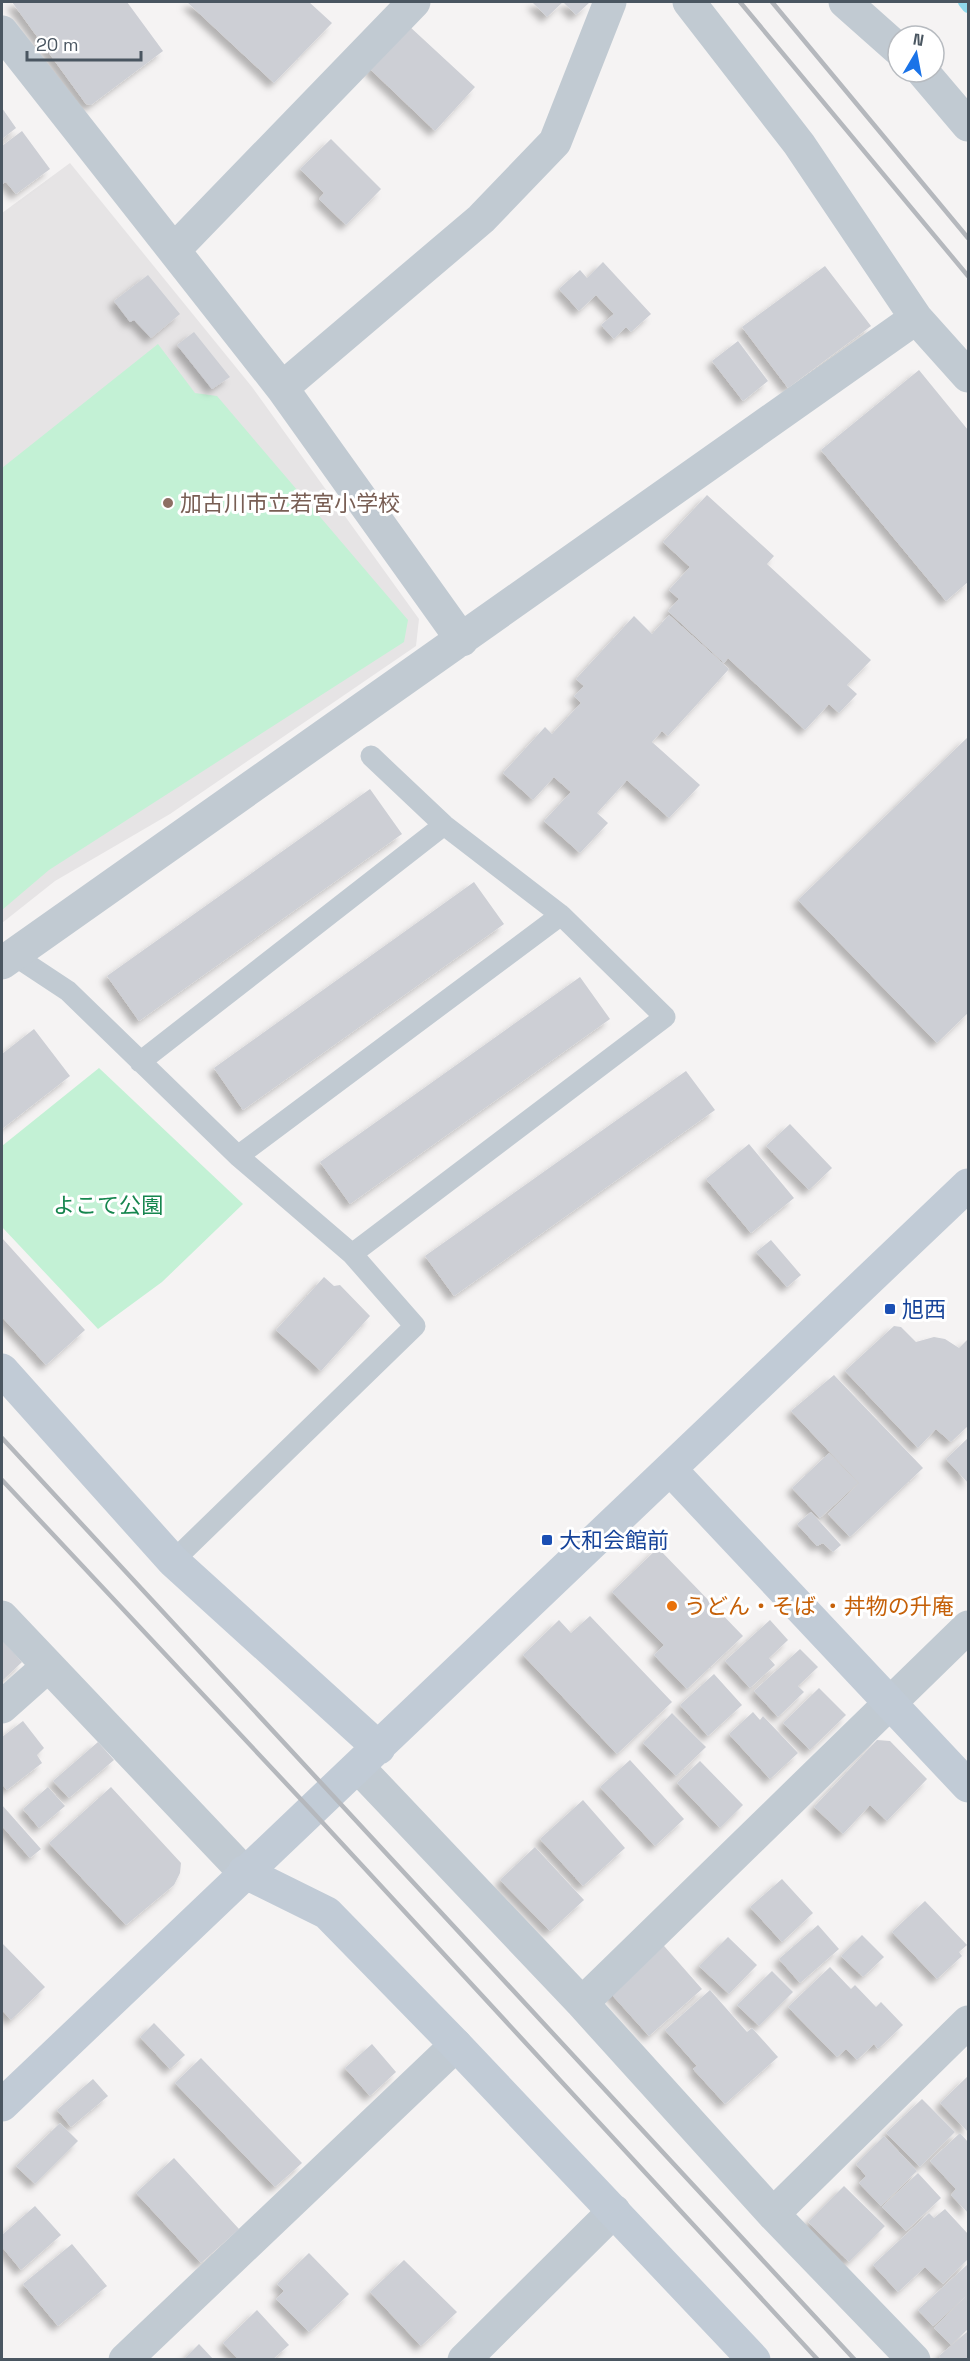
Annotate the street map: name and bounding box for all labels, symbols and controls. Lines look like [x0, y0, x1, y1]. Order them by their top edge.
scale bar [27, 24, 141, 62]
north arrow [886, 24, 946, 84]
text: N [911, 28, 926, 51]
text: 20 m [36, 33, 79, 56]
place label: 加古川市立若宮小学校 [180, 489, 400, 517]
marker: 加古川市立若宮小学校 [161, 496, 175, 510]
park label: よこて公園 [53, 1191, 163, 1219]
place label: 旭西 [902, 1295, 946, 1323]
marker: 旭西 [883, 1302, 897, 1316]
place label: 大和会館前 [559, 1526, 669, 1554]
marker: 大和会館前 [540, 1533, 554, 1547]
place label: うどん・そば ・丼物の升庵 [684, 1592, 954, 1620]
marker: うどん・そば ・丼物の升庵 [665, 1599, 679, 1613]

